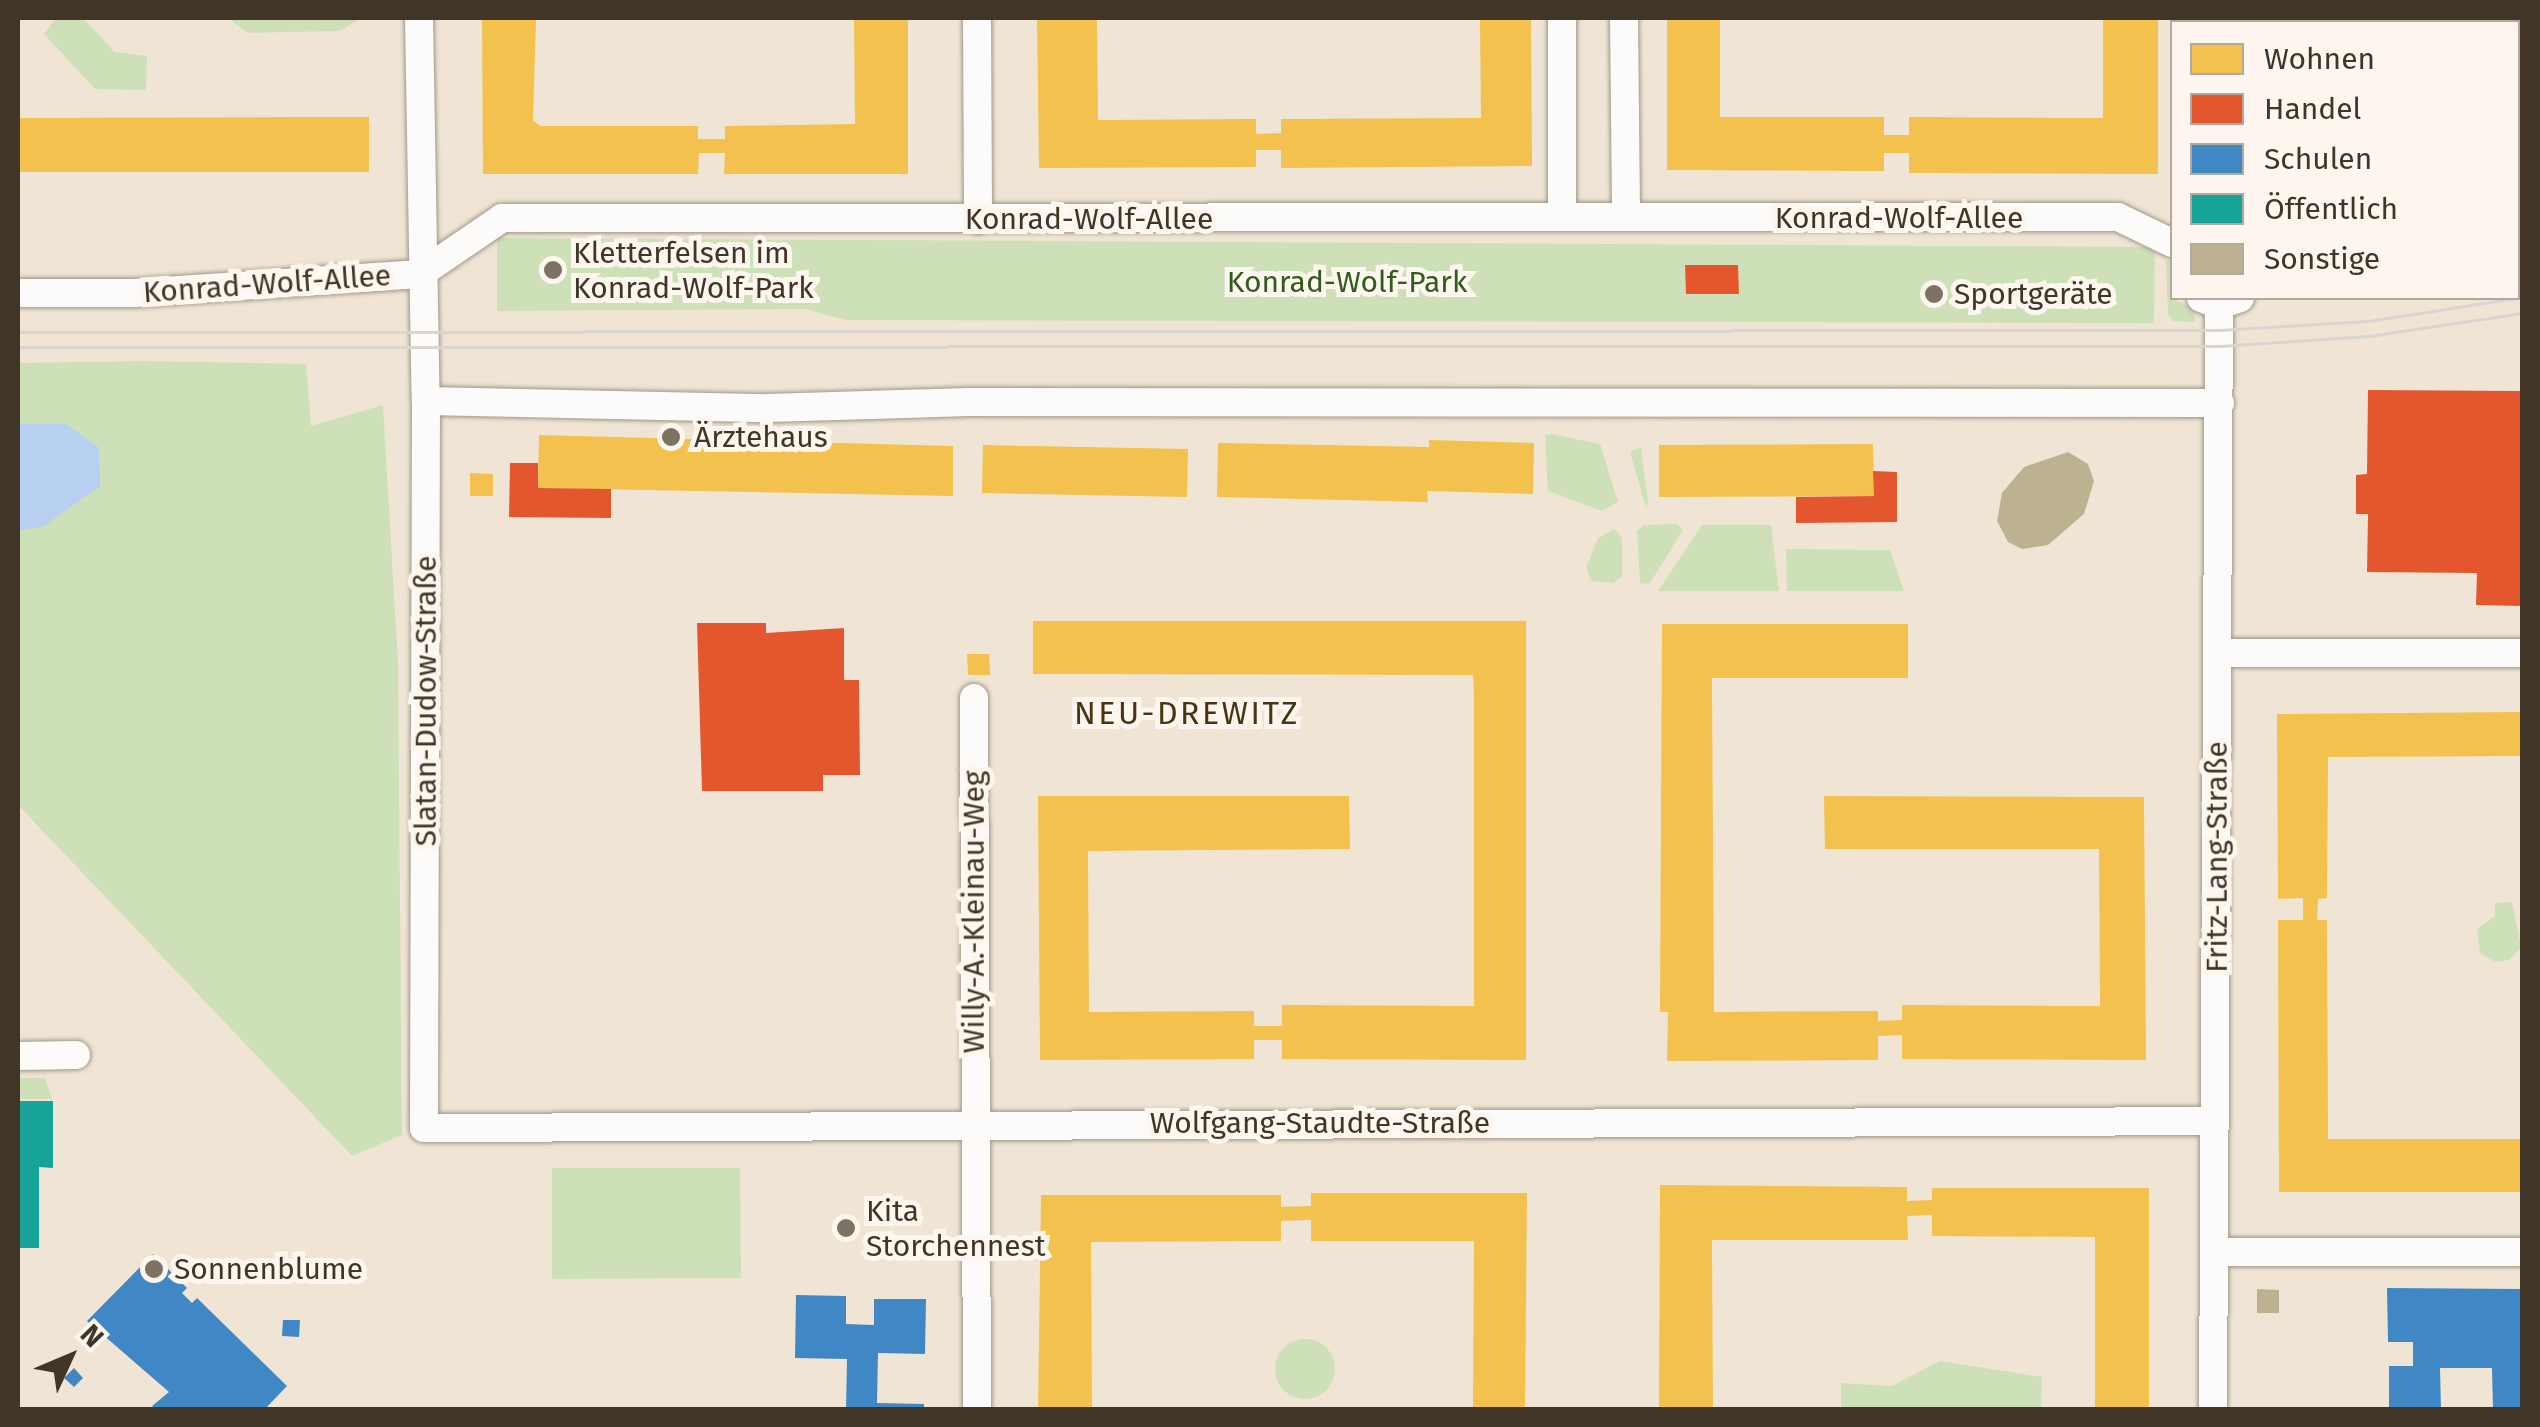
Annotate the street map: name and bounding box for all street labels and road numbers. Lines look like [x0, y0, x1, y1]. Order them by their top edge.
street label: Konrad-Wolf-Allee [1775, 200, 2023, 236]
street label: Konrad-Wolf-Allee [965, 201, 1213, 237]
street label: Konrad-Wolf-Allee [142, 257, 392, 311]
street label: Slatan-Dudow-Straße [408, 556, 444, 846]
street label: Fritz-Lang-Straße [2199, 741, 2235, 973]
street label: Willy-A.-Kleinau-Weg [956, 771, 992, 1053]
street label: Wolfgang-Staudte-Straße [1150, 1105, 1490, 1141]

